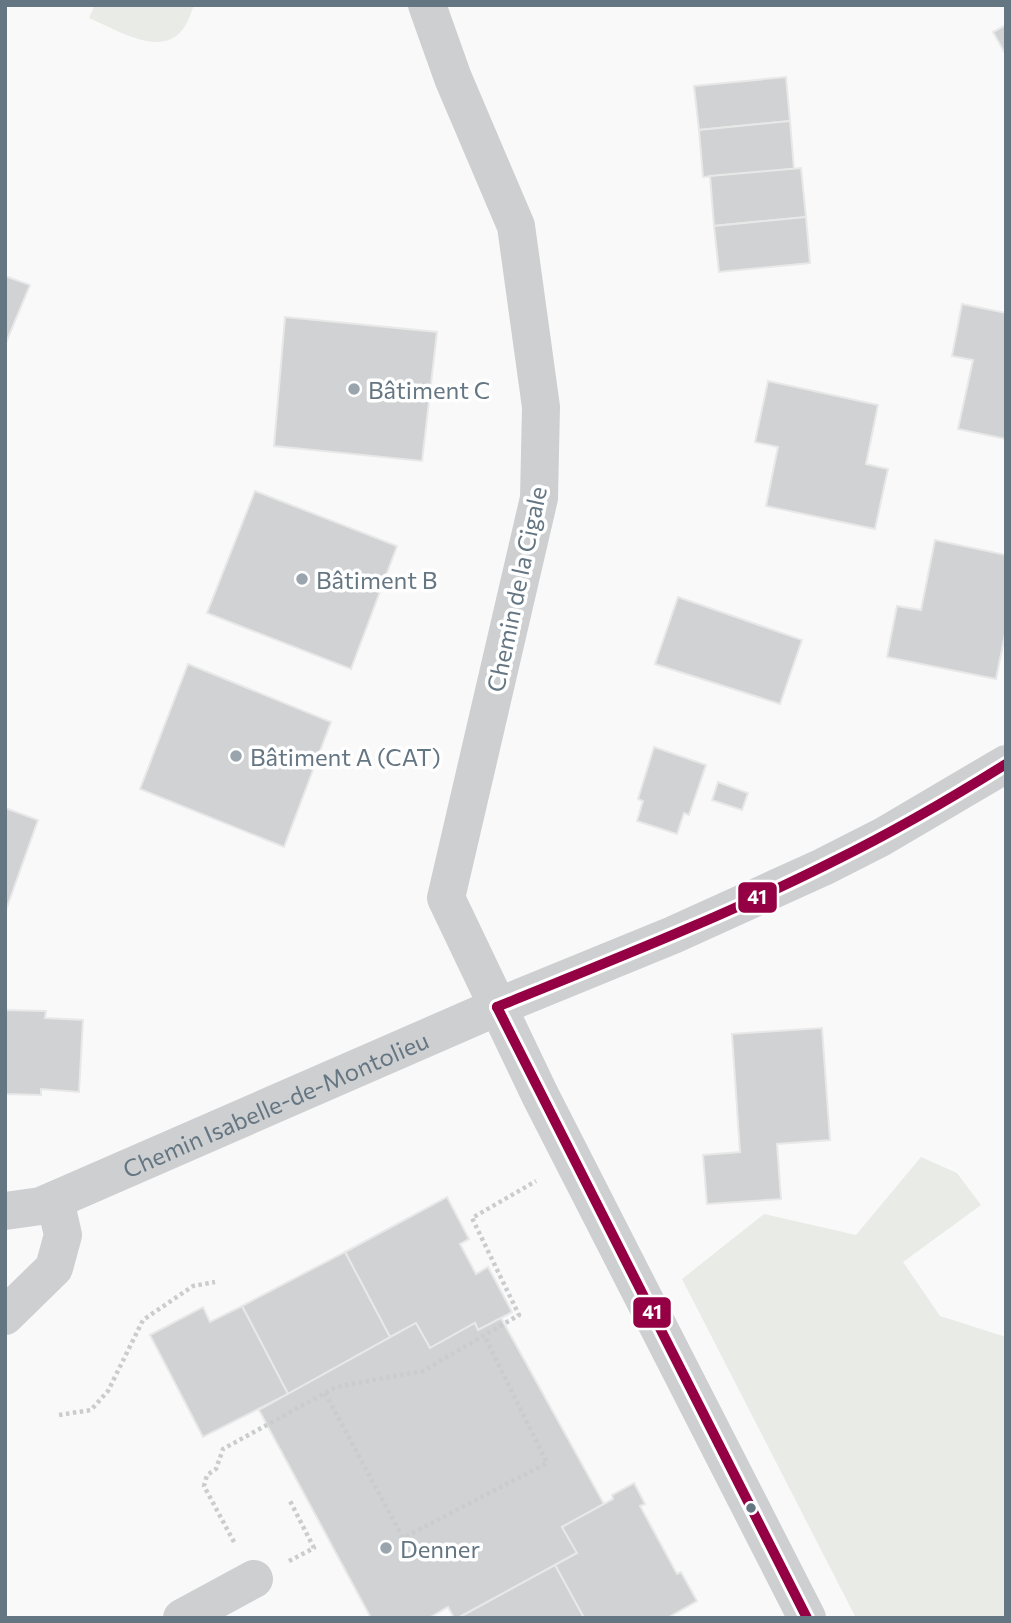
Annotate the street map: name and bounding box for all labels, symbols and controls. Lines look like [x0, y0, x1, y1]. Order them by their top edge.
place label: Bâtiment C [368, 375, 490, 404]
marker: Bâtiment C [346, 381, 362, 397]
street label: Chemin de la Cigale [480, 484, 552, 694]
place label: Bâtiment B [316, 565, 437, 594]
marker: Bâtiment B [294, 571, 310, 587]
place label: Bâtiment A (CAT) [250, 742, 441, 771]
marker: Bâtiment A (CAT) [228, 748, 244, 764]
line badge: 41 [737, 881, 778, 914]
text: 41 [747, 885, 767, 908]
street label: Chemin Isabelle-de-Montolieu [118, 1024, 433, 1183]
line badge: 41 [632, 1296, 672, 1329]
text: 41 [642, 1300, 662, 1323]
unlabelled marker [744, 1501, 758, 1515]
place label: Denner [400, 1534, 481, 1563]
marker: Denner [378, 1540, 394, 1556]

